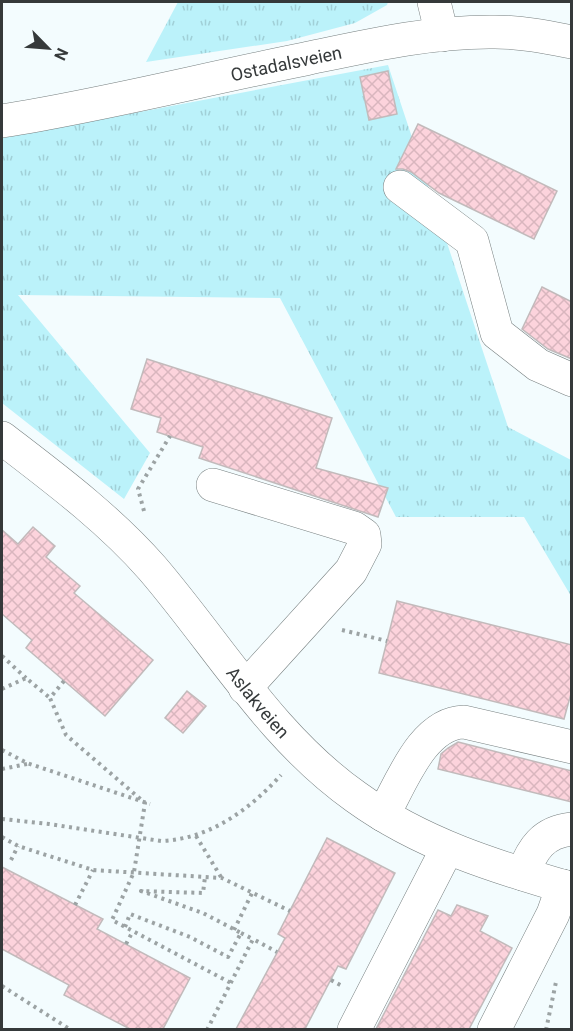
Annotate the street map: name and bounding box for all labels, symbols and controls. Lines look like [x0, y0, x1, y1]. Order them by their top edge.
north arrow [18, 18, 78, 78]
street label: Ostadalsveien [229, 41, 344, 85]
text: N [50, 45, 72, 63]
street label: Aslakveien [223, 662, 294, 742]

